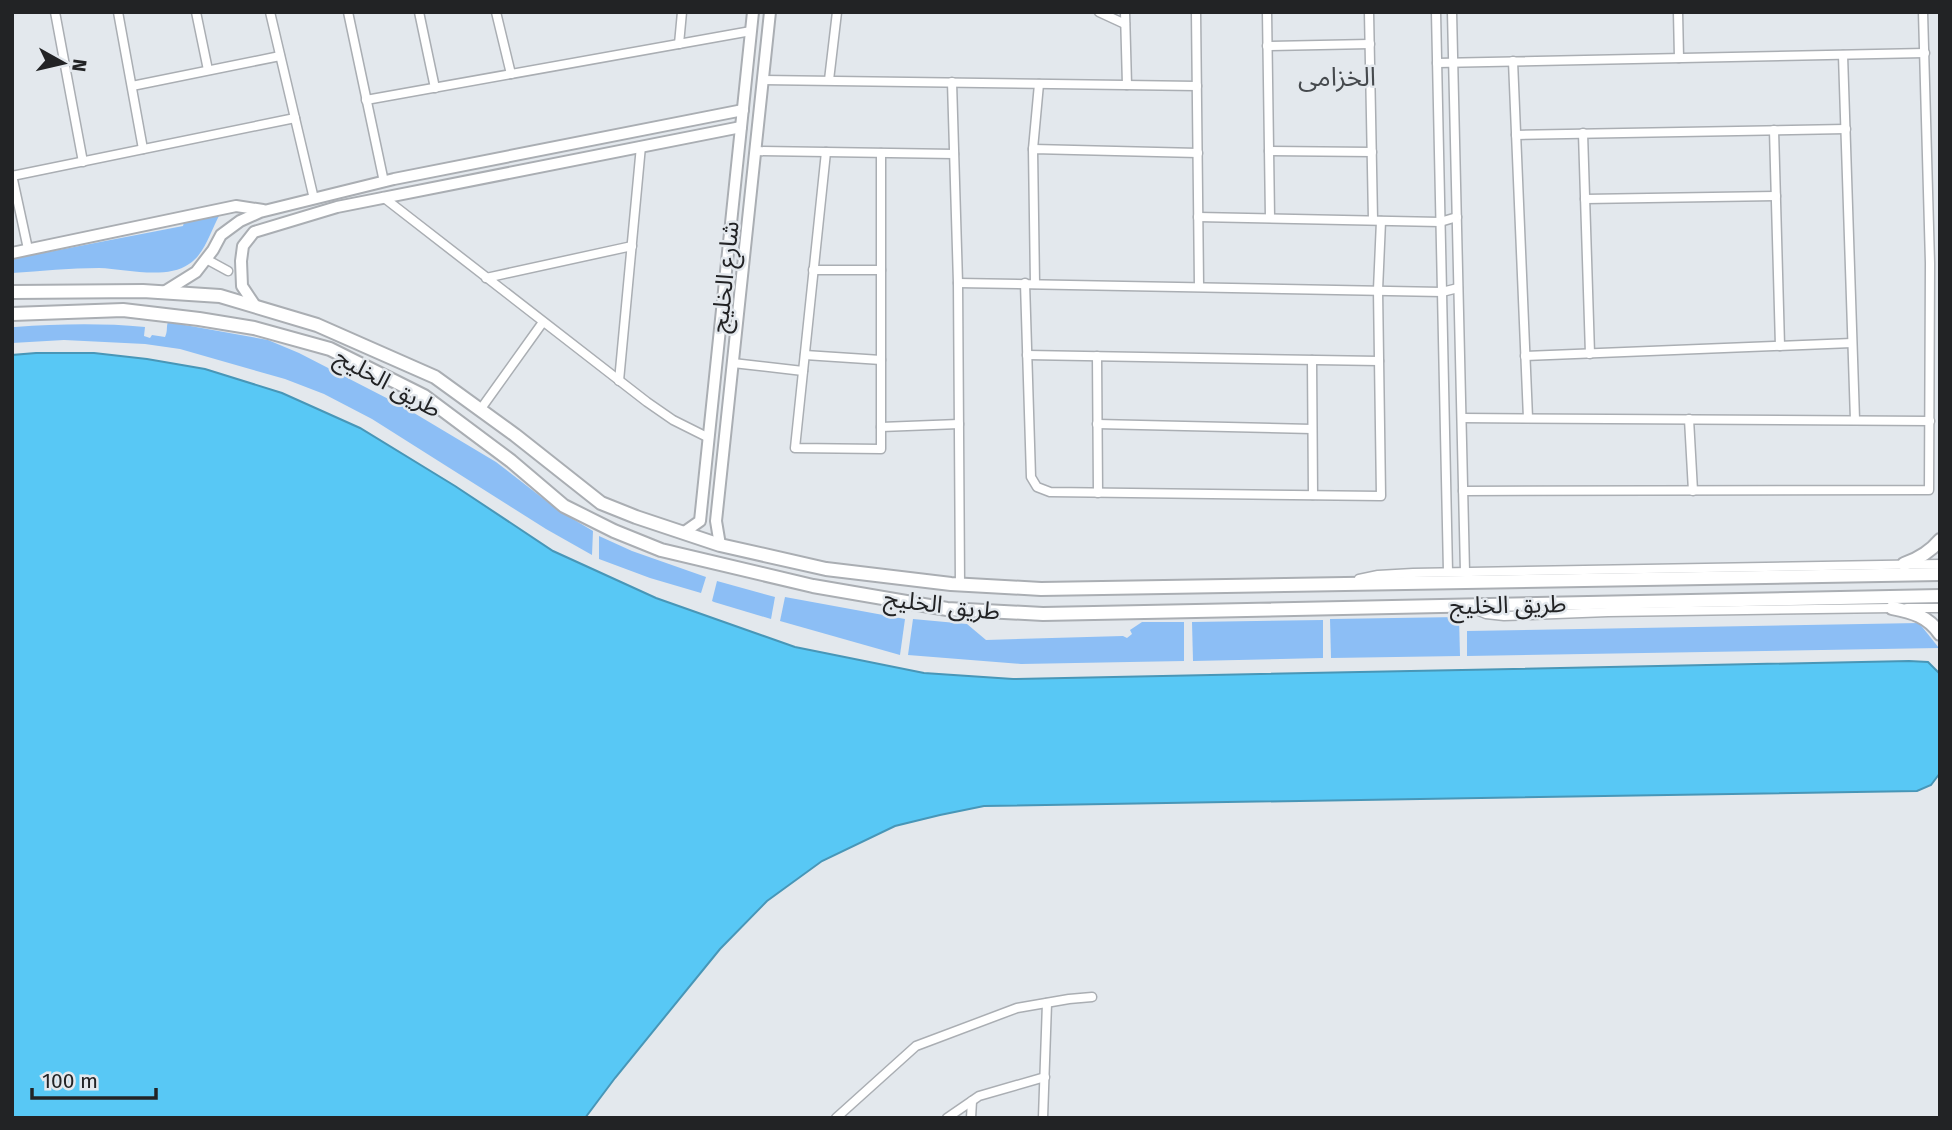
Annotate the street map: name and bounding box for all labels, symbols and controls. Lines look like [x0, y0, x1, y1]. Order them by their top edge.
north arrow [28, 28, 98, 98]
text: N [67, 57, 92, 73]
district label: الخزامى [1298, 62, 1376, 93]
street label: شارع الخليج [705, 220, 748, 335]
street label: طريق الخليج [329, 342, 446, 426]
street label: طريق الخليج [882, 584, 1002, 629]
street label: طريق الخليج [1449, 590, 1567, 623]
scale bar [32, 1056, 156, 1100]
text: 100 m [42, 1068, 98, 1094]

